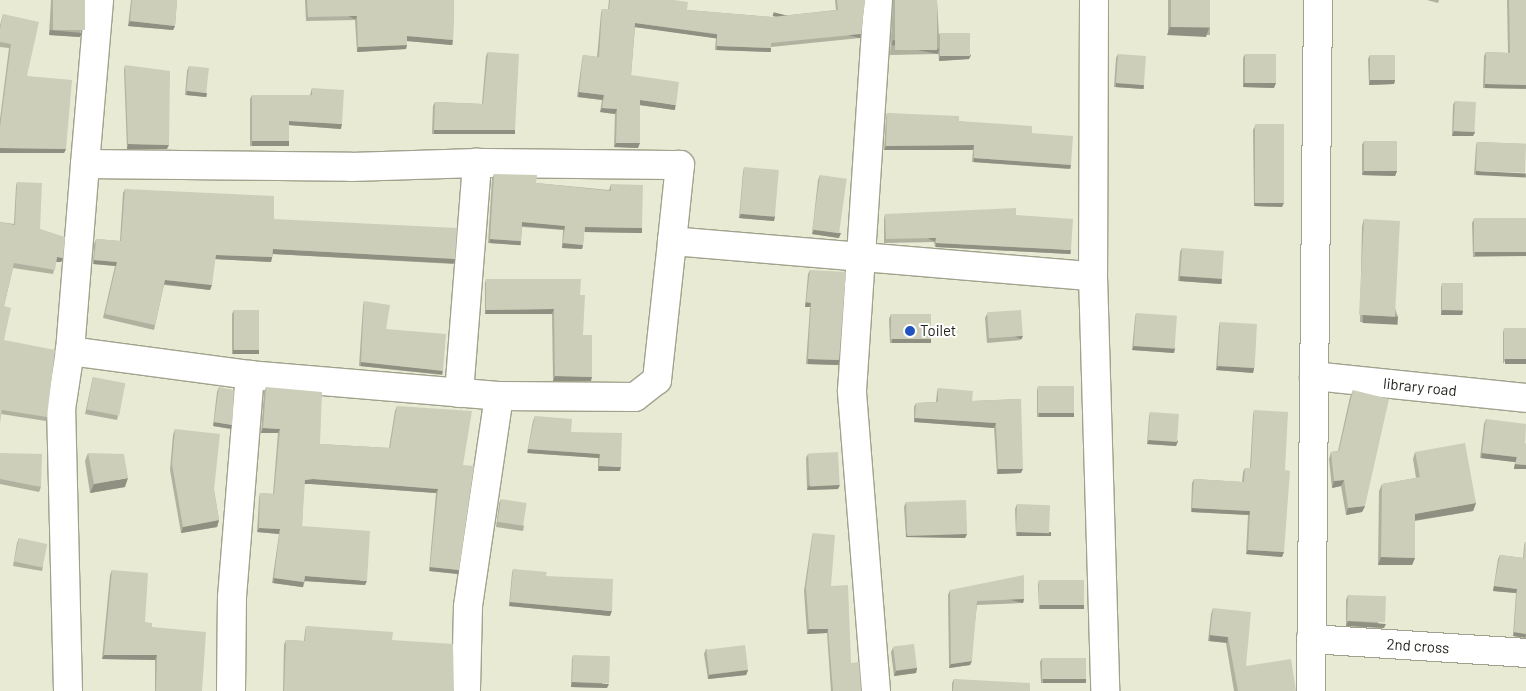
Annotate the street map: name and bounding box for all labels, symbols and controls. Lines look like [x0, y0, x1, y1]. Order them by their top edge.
place label: Toilet [920, 322, 956, 340]
marker: Toilet [904, 325, 916, 337]
street label: library road [1382, 374, 1458, 400]
street label: 2nd cross [1386, 635, 1450, 657]

